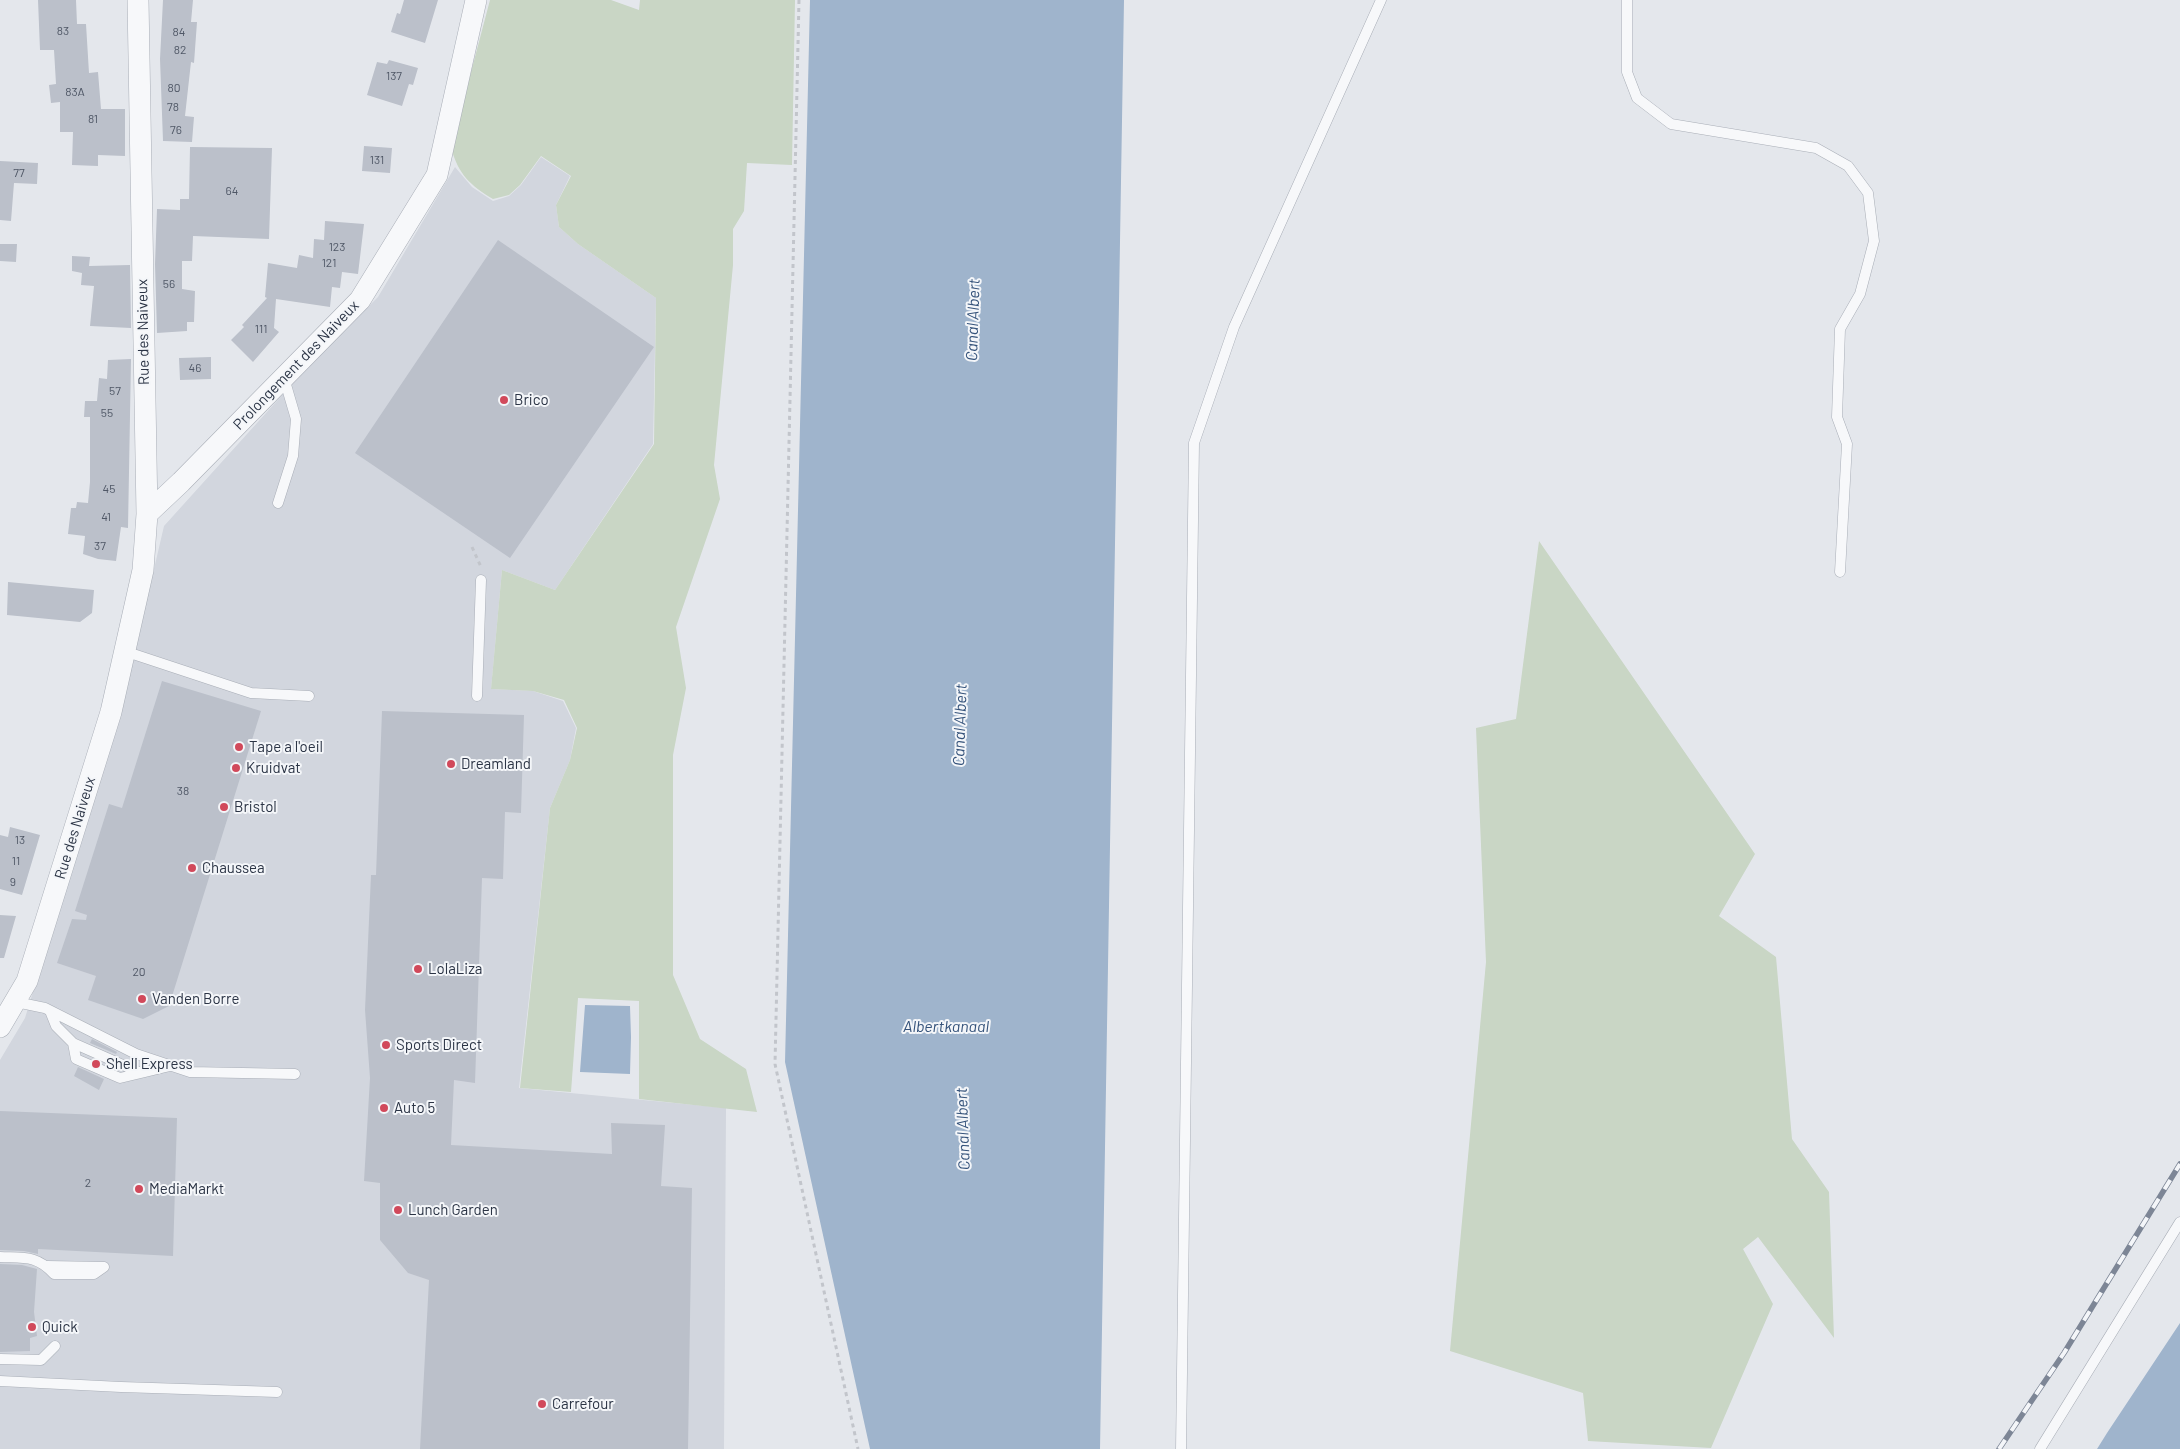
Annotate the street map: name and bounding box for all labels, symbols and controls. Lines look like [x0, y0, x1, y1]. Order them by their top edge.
house number: 83 [57, 24, 69, 38]
house number: 84 [173, 25, 185, 39]
house number: 82 [174, 43, 186, 57]
house number: 137 [386, 69, 402, 83]
house number: 80 [167, 81, 181, 95]
house number: 83A [65, 85, 85, 99]
house number: 78 [167, 100, 179, 114]
house number: 81 [88, 112, 98, 126]
house number: 76 [170, 123, 182, 137]
house number: 131 [370, 153, 384, 167]
house number: 77 [13, 166, 25, 180]
house number: 64 [226, 184, 238, 198]
house number: 123 [329, 240, 345, 254]
house number: 121 [322, 256, 336, 270]
house number: 56 [163, 277, 175, 291]
water label: Canal Albert [962, 278, 984, 362]
street label: Rue des Naiveux [133, 279, 153, 385]
street label: Prolongement des Naiveux [229, 297, 363, 433]
house number: 111 [255, 322, 267, 336]
house number: 46 [189, 361, 201, 375]
house number: 57 [109, 384, 121, 398]
place label: Brico [514, 391, 549, 409]
marker: Brico [498, 394, 510, 406]
house number: 55 [101, 406, 113, 420]
house number: 45 [103, 482, 115, 496]
house number: 41 [101, 510, 111, 524]
house number: 37 [94, 539, 106, 553]
water label: Canal Albert [949, 683, 971, 767]
place label: Tape a l'oeil [249, 738, 323, 756]
marker: Tape a l'oeil [233, 741, 245, 753]
place label: Dreamland [461, 755, 531, 773]
marker: Dreamland [445, 758, 457, 770]
place label: Kruidvat [246, 759, 301, 777]
marker: Kruidvat [230, 762, 242, 774]
street label: Rue des Naiveux [51, 775, 99, 881]
house number: 38 [177, 784, 189, 798]
place label: Bristol [234, 798, 277, 816]
marker: Bristol [218, 801, 230, 813]
house number: 13 [15, 833, 25, 847]
house number: 11 [12, 854, 20, 868]
place label: Chaussea [202, 859, 265, 877]
marker: Chaussea [186, 862, 198, 874]
house number: 9 [10, 875, 16, 889]
place label: LolaLiza [428, 960, 482, 978]
marker: LolaLiza [412, 963, 424, 975]
house number: 20 [132, 965, 146, 979]
place label: Vanden Borre [152, 990, 239, 1008]
marker: Vanden Borre [136, 993, 148, 1005]
water label: Albertkanaal [903, 1017, 989, 1037]
place label: Sports Direct [396, 1036, 482, 1054]
marker: Sports Direct [380, 1039, 392, 1051]
place label: Shell Express [106, 1055, 193, 1073]
marker: Shell Express [90, 1058, 102, 1070]
water label: Canal Albert [952, 1087, 974, 1171]
place label: Auto 5 [394, 1099, 435, 1117]
marker: Auto 5 [378, 1102, 390, 1114]
house number: 2 [85, 1176, 91, 1190]
place label: MediaMarkt [149, 1180, 224, 1198]
marker: MediaMarkt [133, 1183, 145, 1195]
place label: Lunch Garden [408, 1201, 498, 1219]
marker: Lunch Garden [392, 1204, 404, 1216]
place label: Quick [42, 1318, 78, 1336]
marker: Quick [26, 1321, 38, 1333]
place label: Carrefour [552, 1395, 614, 1413]
marker: Carrefour [536, 1398, 548, 1410]

